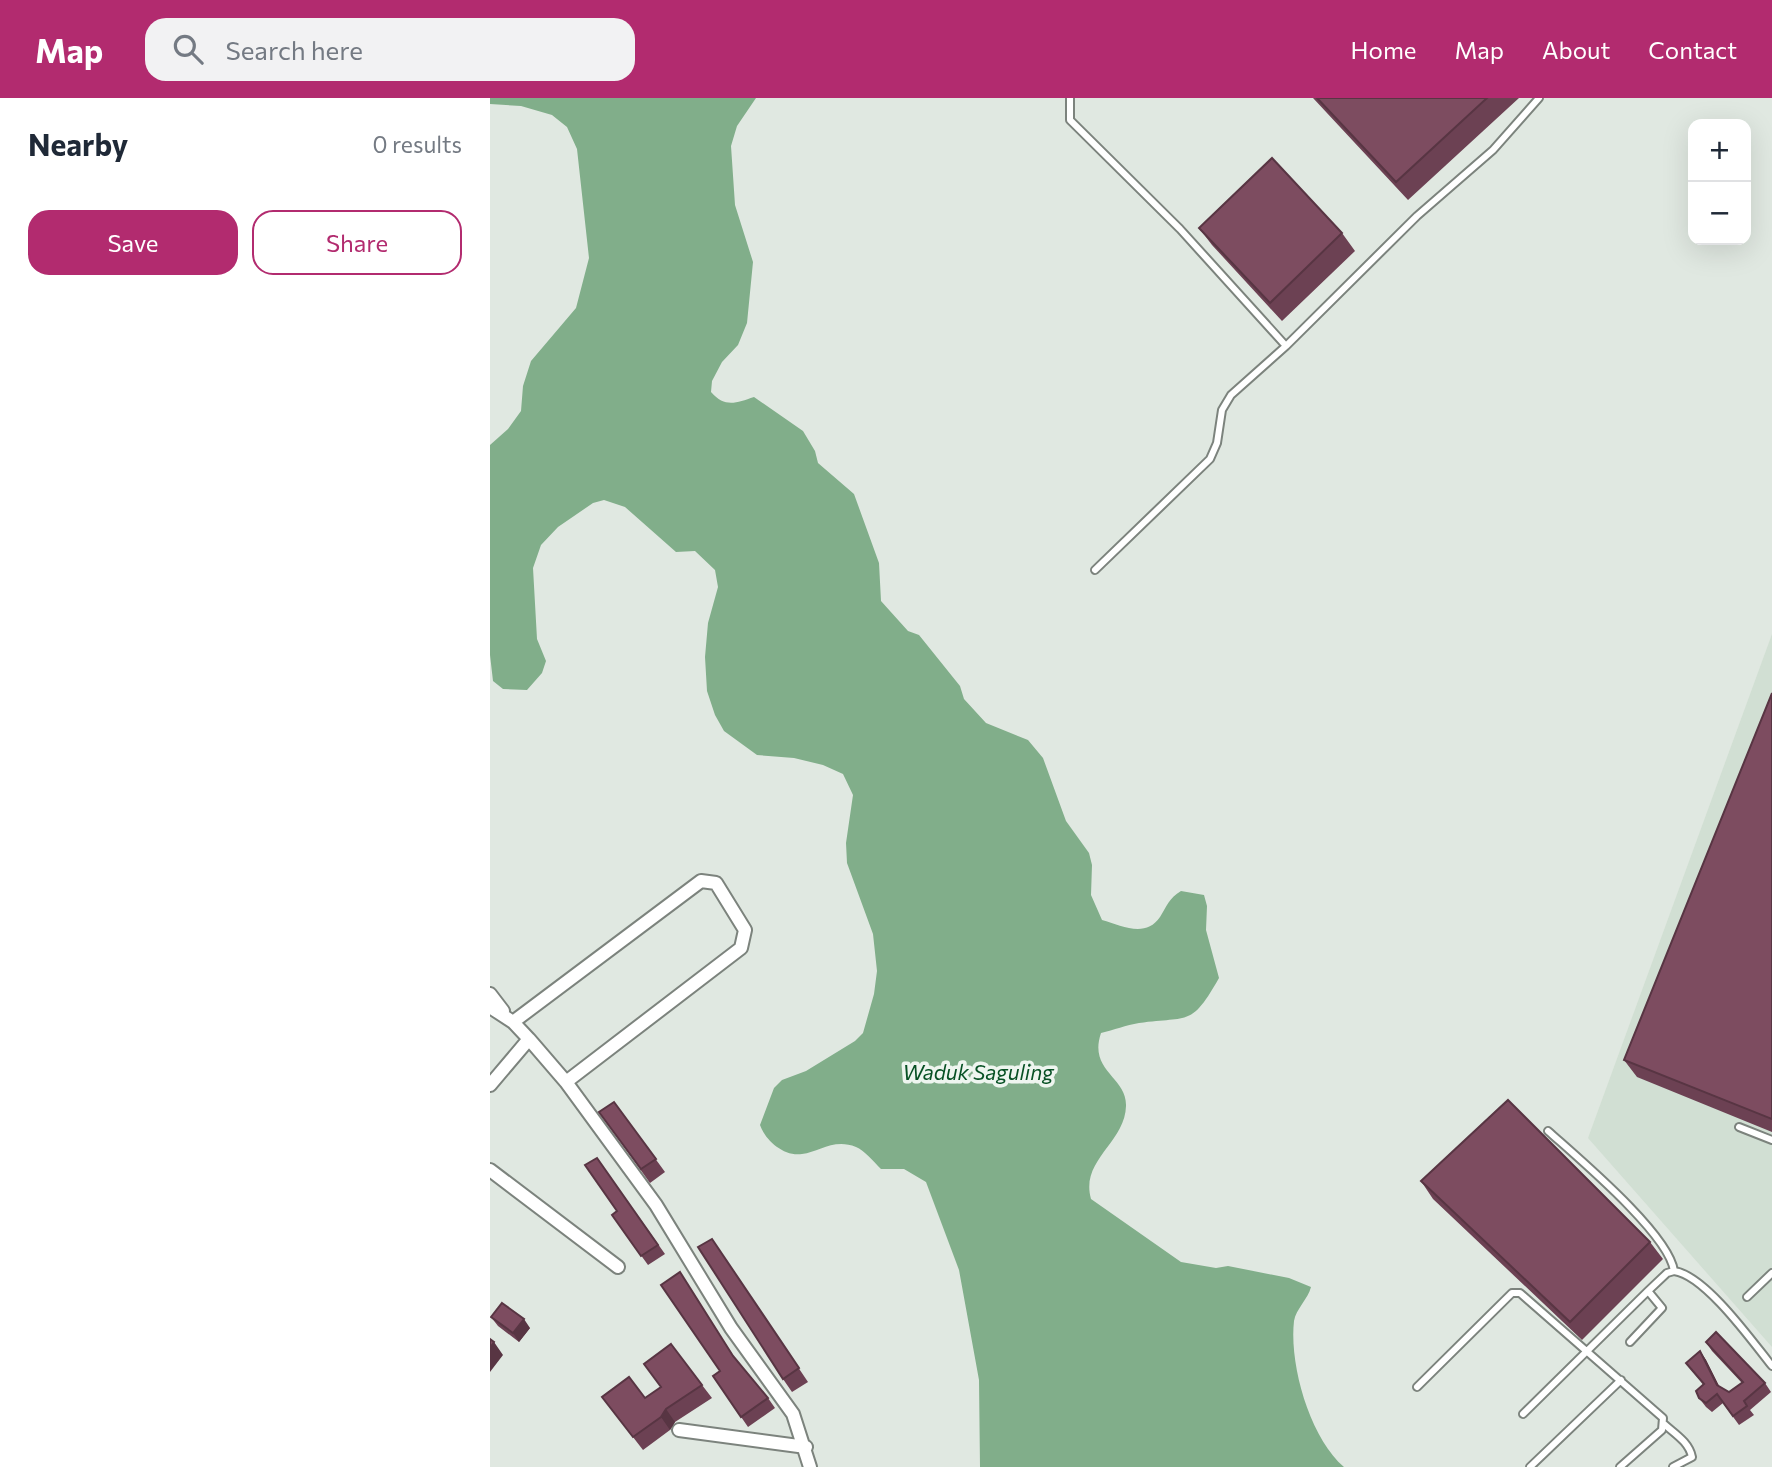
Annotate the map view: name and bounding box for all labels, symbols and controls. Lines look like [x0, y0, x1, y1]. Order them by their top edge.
search box [145, 18, 635, 81]
text: Map [35, 29, 103, 70]
icon: search [169, 30, 207, 68]
text: Search here [225, 34, 363, 65]
text: Home [1351, 35, 1417, 64]
text: Map [1455, 35, 1504, 64]
text: About [1542, 35, 1610, 64]
text: Contact [1648, 35, 1737, 64]
map controls [1688, 119, 1751, 245]
button: + [1688, 119, 1751, 182]
text: Nearby [28, 125, 128, 162]
text: 0 results [373, 130, 462, 158]
button: − [1688, 182, 1751, 245]
button: Save [28, 210, 238, 275]
button: Share [252, 210, 462, 275]
water label: Waduk Saguling [902, 1059, 1055, 1084]

